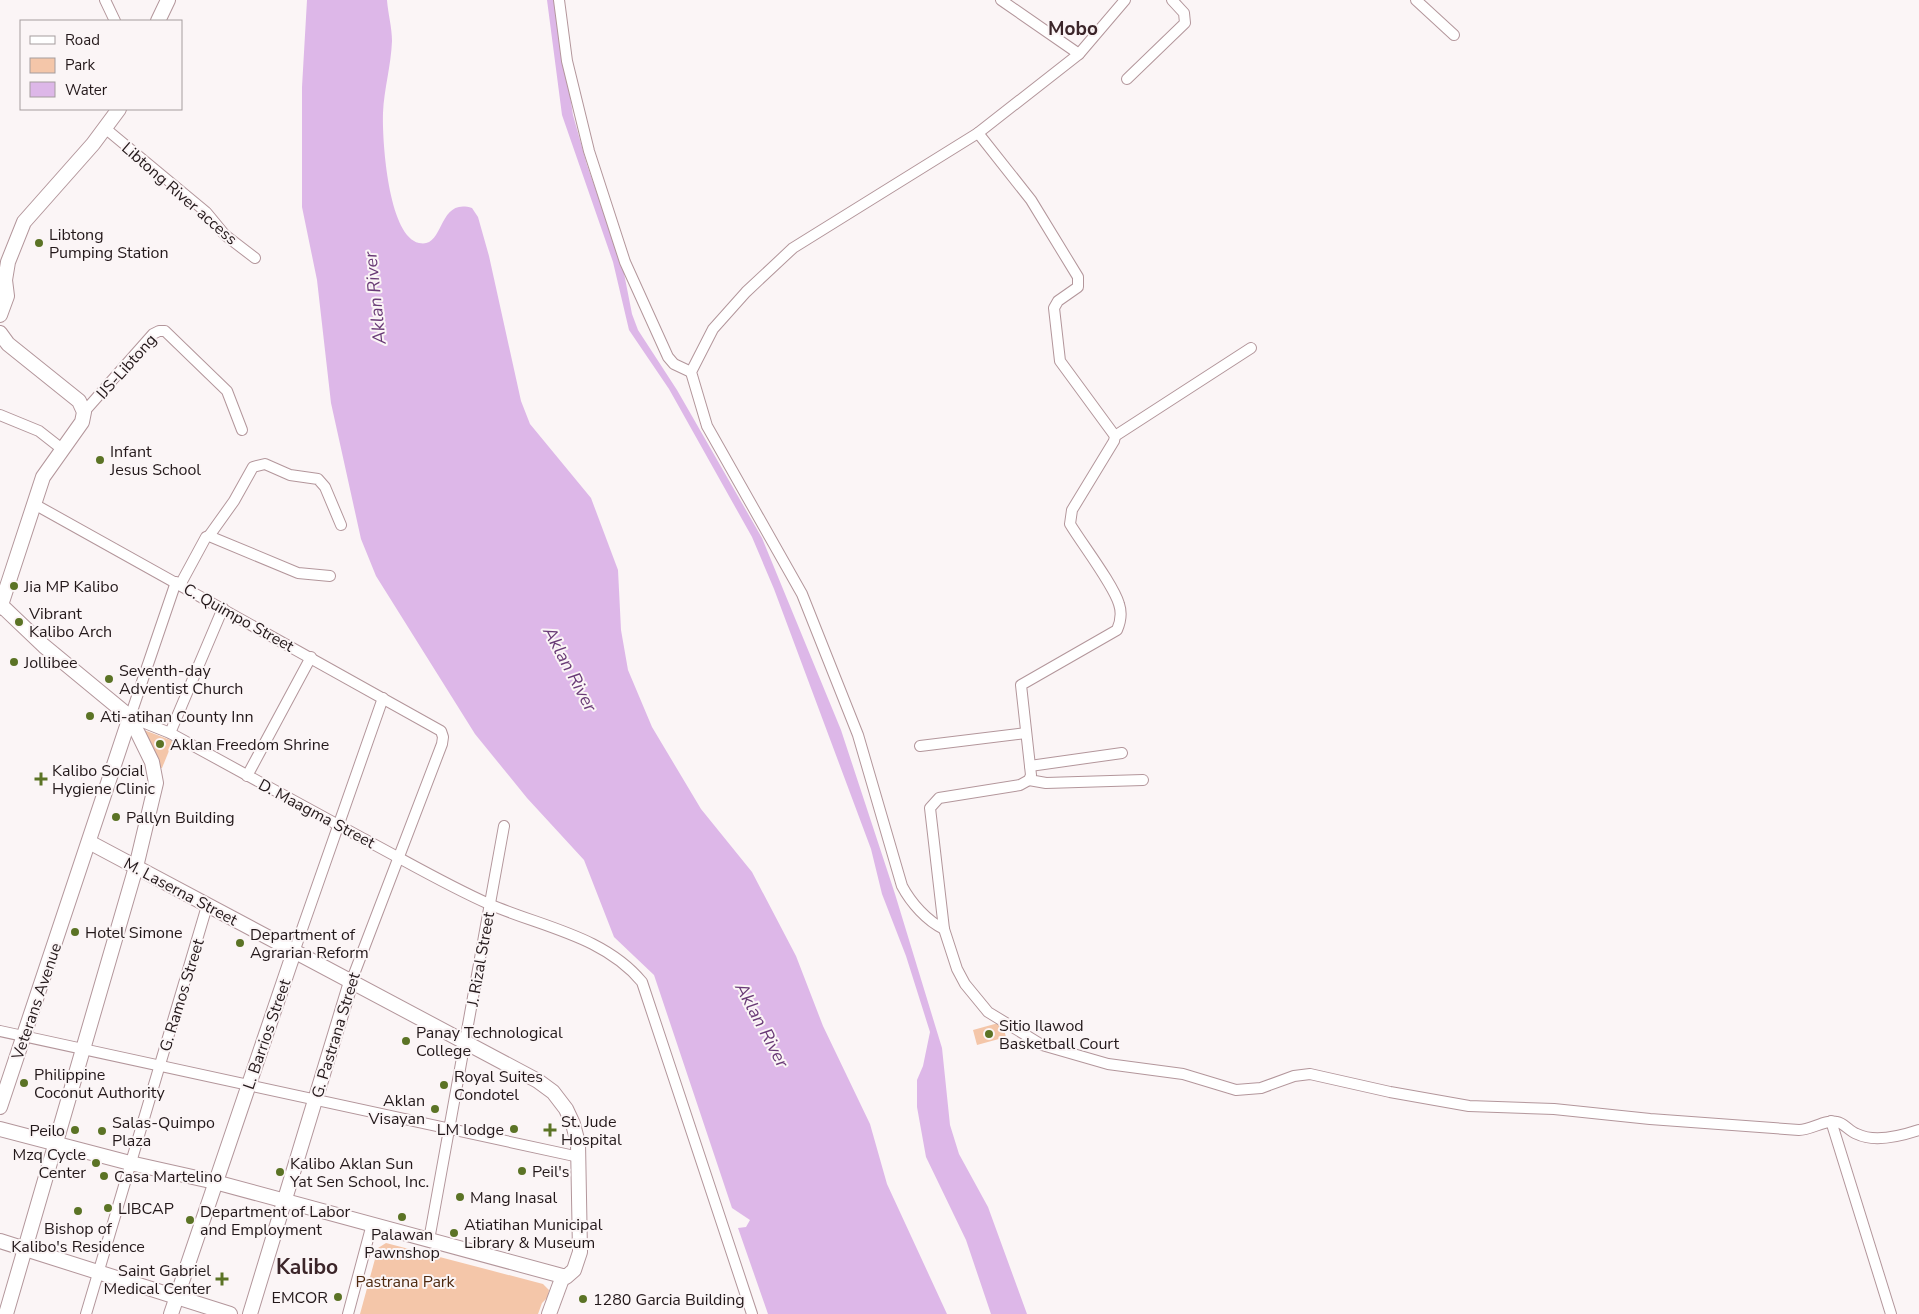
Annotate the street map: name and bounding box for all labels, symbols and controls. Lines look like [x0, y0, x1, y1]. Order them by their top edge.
district label: Mobo [1048, 16, 1098, 42]
legend [20, 20, 182, 110]
text: Road [65, 30, 100, 50]
text: Park [65, 55, 95, 75]
text: Water [65, 80, 108, 100]
street label: Libtong River access [117, 137, 242, 250]
place label: Libtong Pumping Station [49, 224, 169, 264]
marker: Libtong Pumping Station [33, 237, 45, 249]
water label: Aklan River [358, 250, 392, 347]
street label: IJS-Libtong [92, 329, 162, 404]
place label: Infant Jesus School [109, 441, 201, 481]
marker: Infant Jesus School [94, 454, 106, 466]
place label: Jia MP Kalibo [23, 576, 119, 598]
street label: C. Quimpo Street [179, 578, 298, 658]
marker: Jia MP Kalibo [8, 580, 20, 592]
place label: Vibrant Kalibo Arch [28, 603, 112, 643]
marker: Vibrant Kalibo Arch [13, 616, 25, 628]
water label: Aklan River [537, 621, 603, 716]
place label: Jollibee [23, 652, 78, 674]
marker: Jollibee [8, 656, 20, 668]
place label: Seventh-day Adventist Church [119, 660, 243, 700]
marker: Seventh-day Adventist Church [103, 673, 115, 685]
place label: Ati-atihan County Inn [100, 706, 254, 728]
marker: Ati-atihan County Inn [84, 710, 96, 722]
place label: Aklan Freedom Shrine [170, 734, 329, 756]
marker: Aklan Freedom Shrine [154, 738, 166, 750]
place label: Kalibo Social Hygiene Clinic [52, 760, 156, 800]
marker: Kalibo Social Hygiene Clinic [34, 772, 48, 786]
street label: D. Maagma Street [254, 774, 379, 854]
place label: Pallyn Building [126, 807, 235, 829]
marker: Pallyn Building [110, 811, 122, 823]
street label: M. Laserna Street [120, 853, 242, 931]
street label: J. Rizal Street [462, 910, 500, 1009]
place label: Hotel Simone [85, 922, 183, 944]
place label: Department of Agrarian Reform [250, 924, 369, 964]
marker: Hotel Simone [69, 926, 81, 938]
street label: G. Ramos Street [154, 936, 210, 1054]
marker: Department of Agrarian Reform [234, 937, 246, 949]
street label: Veterans Avenue [6, 940, 67, 1064]
street label: G. Pastrana Street [306, 969, 366, 1101]
street label: L. Barrios Street [238, 976, 296, 1092]
water label: Aklan River [729, 977, 795, 1072]
place label: Sitio Ilawod Basketball Court [999, 1015, 1120, 1055]
place label: Panay Technological College [416, 1022, 563, 1062]
marker: Sitio Ilawod Basketball Court [983, 1028, 995, 1040]
marker: Panay Technological College [400, 1035, 412, 1047]
place label: Philippine Coconut Authority [34, 1064, 165, 1104]
place label: Royal Suites Condotel [454, 1066, 543, 1106]
marker: Philippine Coconut Authority [18, 1077, 30, 1089]
marker: Royal Suites Condotel [438, 1079, 450, 1091]
place label: Aklan Visayan [368, 1090, 425, 1130]
marker: Aklan Visayan [429, 1103, 441, 1115]
place label: St. Jude Hospital [561, 1111, 622, 1151]
place label: Salas-Quimpo Plaza [112, 1112, 215, 1152]
place label: LM lodge [437, 1119, 504, 1141]
place label: Peilo [29, 1120, 65, 1142]
marker: LM lodge [508, 1123, 520, 1135]
marker: St. Jude Hospital [543, 1123, 557, 1137]
marker: Peilo [69, 1124, 81, 1136]
marker: Salas-Quimpo Plaza [96, 1125, 108, 1137]
place label: Mzq Cycle Center [13, 1144, 86, 1184]
place label: Kalibo Aklan Sun Yat Sen School, Inc. [289, 1153, 429, 1193]
marker: Mzq Cycle Center [90, 1157, 102, 1169]
place label: Peil's [532, 1161, 569, 1183]
marker: Peil's [516, 1165, 528, 1177]
place label: Casa Martelino [114, 1166, 222, 1188]
marker: Kalibo Aklan Sun Yat Sen School, Inc. [274, 1166, 286, 1178]
marker: Casa Martelino [98, 1170, 110, 1182]
place label: Mang Inasal [470, 1187, 558, 1209]
marker: Mang Inasal [454, 1191, 466, 1203]
place label: LIBCAP [118, 1198, 174, 1220]
place label: Department of Labor and Employment [200, 1201, 351, 1241]
marker: LIBCAP [102, 1202, 114, 1214]
marker: Bishop of Kalibo's Residence [72, 1205, 84, 1217]
marker: Palawan Pawnshop [396, 1211, 408, 1223]
marker: Department of Labor and Employment [184, 1214, 196, 1226]
place label: Atiatihan Municipal Library & Museum [464, 1214, 603, 1254]
place label: Bishop of Kalibo's Residence [11, 1218, 145, 1258]
place label: Palawan Pawnshop [364, 1224, 440, 1264]
marker: Atiatihan Municipal Library & Museum [448, 1227, 460, 1239]
district label: Kalibo [276, 1253, 338, 1281]
place label: Saint Gabriel Medical Center [104, 1260, 211, 1300]
park label: Pastrana Park [355, 1271, 456, 1293]
marker: Saint Gabriel Medical Center [215, 1272, 229, 1286]
place label: EMCOR [272, 1287, 328, 1309]
place label: 1280 Garcia Building [593, 1289, 745, 1311]
marker: EMCOR [332, 1291, 344, 1303]
marker: 1280 Garcia Building [577, 1293, 589, 1305]

